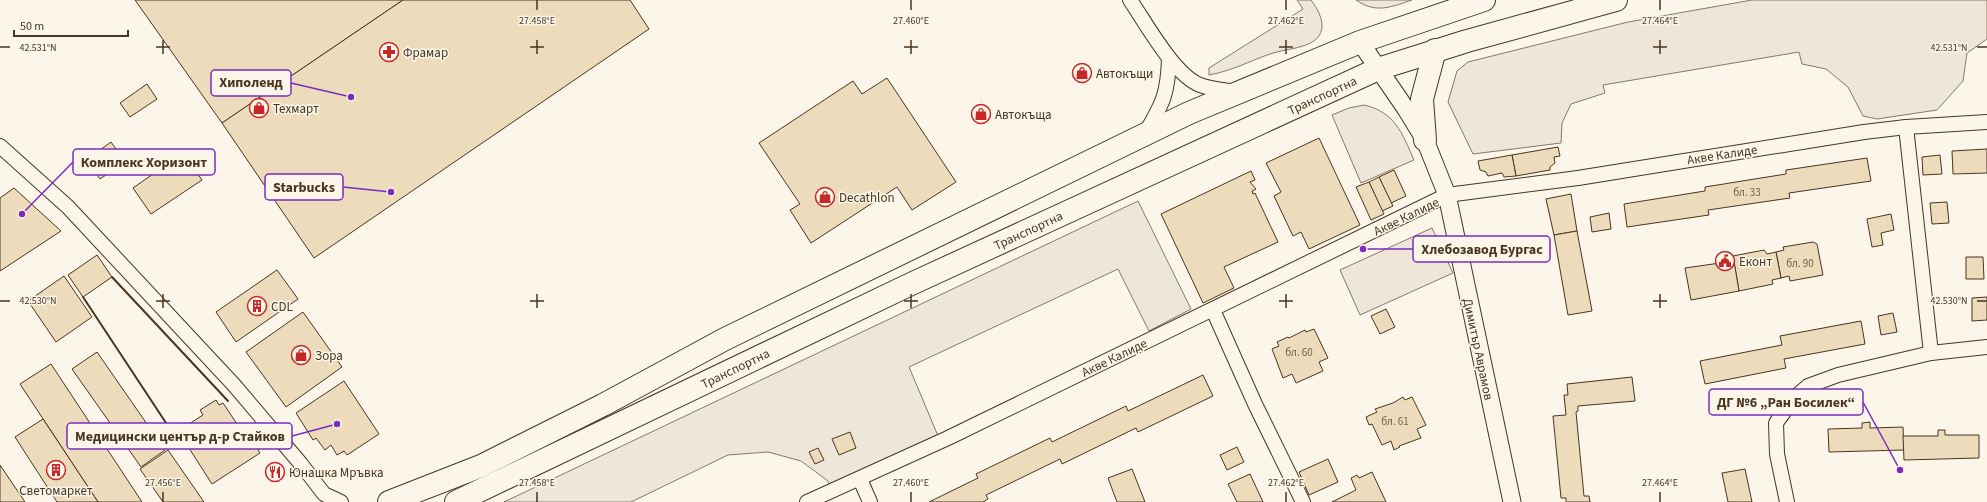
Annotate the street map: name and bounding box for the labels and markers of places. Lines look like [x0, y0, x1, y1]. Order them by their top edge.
pharmacy icon: Фрамар [378, 41, 400, 63]
place label: Фрамар [403, 44, 448, 62]
shop icon: Автокъщи [1071, 62, 1093, 84]
place label: Автокъщи [1096, 65, 1153, 83]
callout: Хиполенд [211, 70, 291, 96]
shop icon: Техмарт [248, 97, 270, 119]
place label: Техмарт [273, 100, 319, 118]
shop icon: Автокъща [970, 103, 992, 125]
place label: Автокъща [995, 106, 1052, 124]
callout: Комплекс Хоризонт [73, 149, 215, 175]
callout: Starbucks [265, 174, 343, 200]
shop icon: Decathlon [814, 186, 836, 208]
place label: Decathlon [839, 189, 895, 207]
callout: Хлебозавод Бургас [1413, 236, 1550, 262]
public building icon: Еконт [1714, 250, 1736, 272]
place label: Еконт [1739, 253, 1772, 271]
building icon: CDL [246, 295, 268, 317]
place label: CDL [271, 298, 293, 316]
shop icon: Зора [290, 344, 312, 366]
place label: Зора [315, 347, 343, 365]
callout: ДГ №6 „Ран Босилек“ [1709, 389, 1863, 415]
callout: Медицински център д-р Стайков [67, 423, 292, 449]
building icon: Светомаркет [45, 459, 67, 481]
restaurant icon: Юнашка Мръвка [264, 461, 286, 483]
place label: Юнашка Мръвка [289, 464, 384, 482]
place label: Светомаркет [19, 482, 93, 500]

